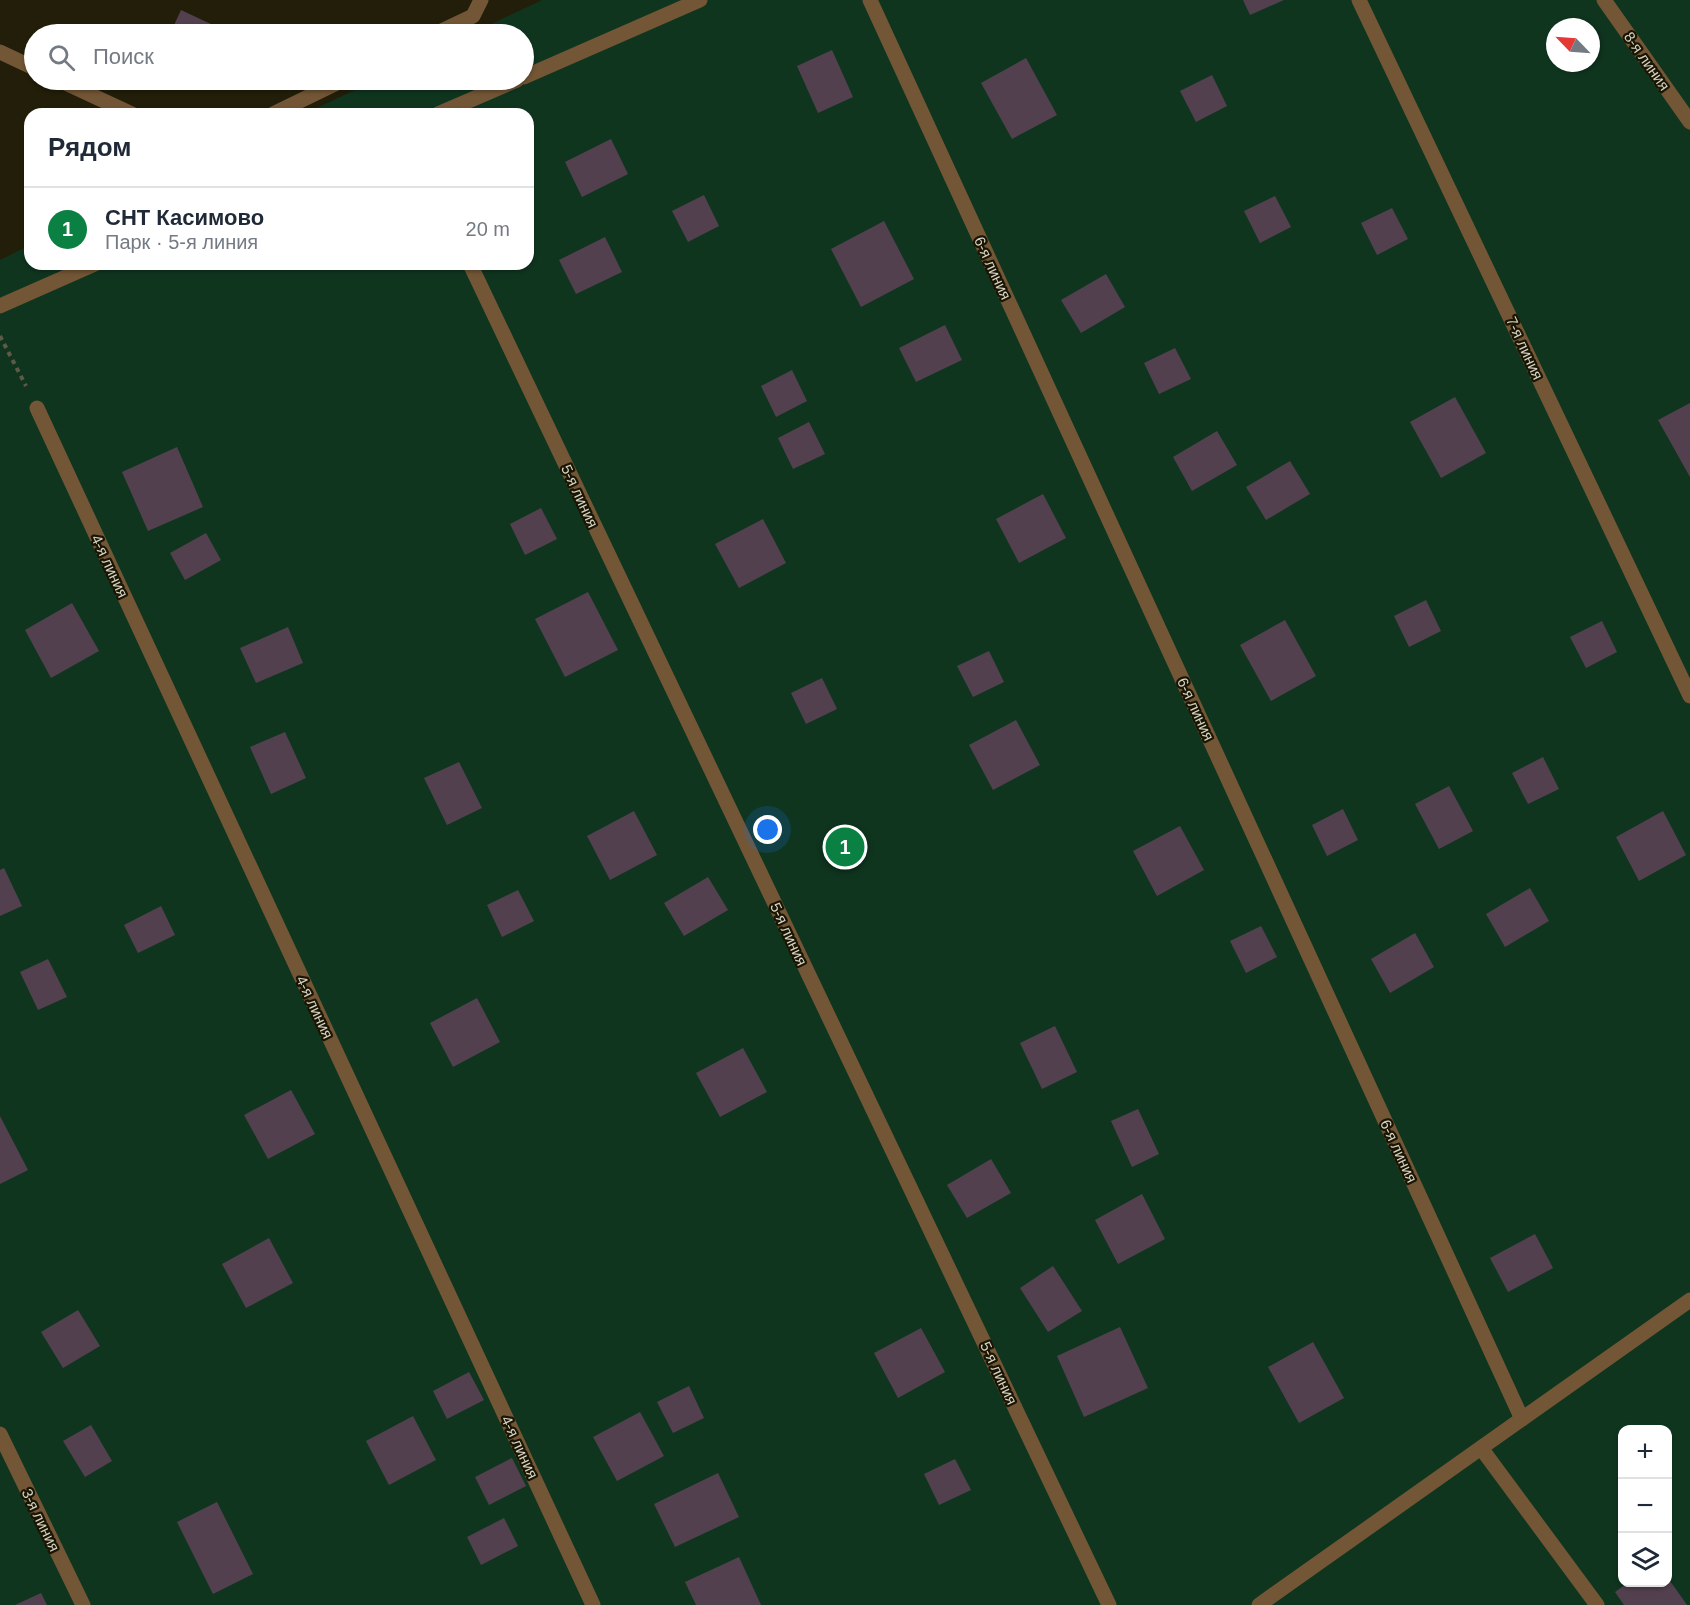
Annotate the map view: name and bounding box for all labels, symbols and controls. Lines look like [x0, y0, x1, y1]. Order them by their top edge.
north arrow [1546, 18, 1600, 72]
search box [24, 24, 534, 90]
street label: 8-я линия [1621, 28, 1673, 94]
icon: search [45, 41, 78, 74]
text: Поиск [93, 44, 154, 69]
text: Рядом [48, 132, 131, 162]
text: СНТ Касимово [105, 205, 264, 230]
text: 1 [62, 218, 73, 240]
text: 20 m [466, 218, 510, 240]
text: Парк · 5-я линия [105, 231, 258, 253]
street label: 6-я линия [971, 234, 1015, 302]
street label: 7-я линия [1503, 314, 1547, 382]
street label: 5-я линия [558, 462, 602, 530]
street label: 4-я линия [88, 532, 132, 600]
street label: 6-я линия [1174, 675, 1218, 743]
your location [753, 815, 782, 844]
pin: 1 [826, 824, 864, 870]
street label: 5-я линия [767, 900, 811, 968]
street label: 4-я линия [293, 973, 337, 1041]
street label: 6-я линия [1377, 1117, 1421, 1185]
street label: 5-я линия [977, 1339, 1021, 1407]
street label: 4-я линия [498, 1413, 542, 1481]
map controls [1618, 1425, 1672, 1587]
button: + [1618, 1425, 1672, 1479]
button: − [1618, 1479, 1672, 1533]
street label: 3-я линия [19, 1486, 63, 1554]
button: layers [1618, 1533, 1672, 1587]

